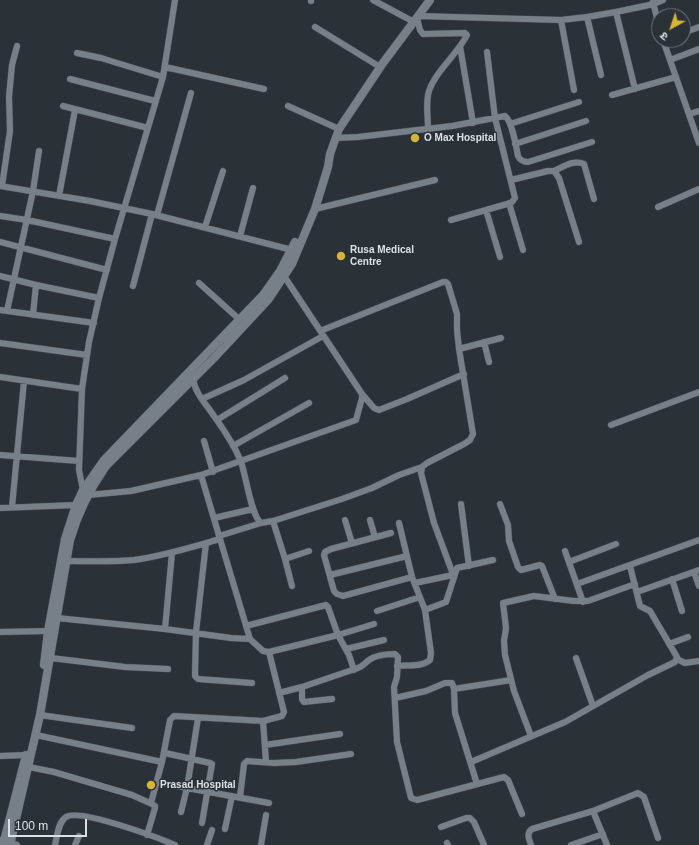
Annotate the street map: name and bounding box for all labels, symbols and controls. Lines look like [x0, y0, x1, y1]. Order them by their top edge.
north arrow [651, 8, 691, 48]
text: उ [658, 30, 670, 43]
marker: O Max Hospital [409, 132, 421, 144]
place label: O Max Hospital [424, 132, 496, 144]
place label: Rusa Medical Centre [350, 244, 414, 268]
marker: Rusa Medical Centre [335, 250, 347, 262]
marker: Prasad Hospital [145, 779, 157, 791]
place label: Prasad Hospital [160, 779, 236, 791]
scale bar [10, 811, 89, 837]
text: 100 m [15, 819, 48, 833]

